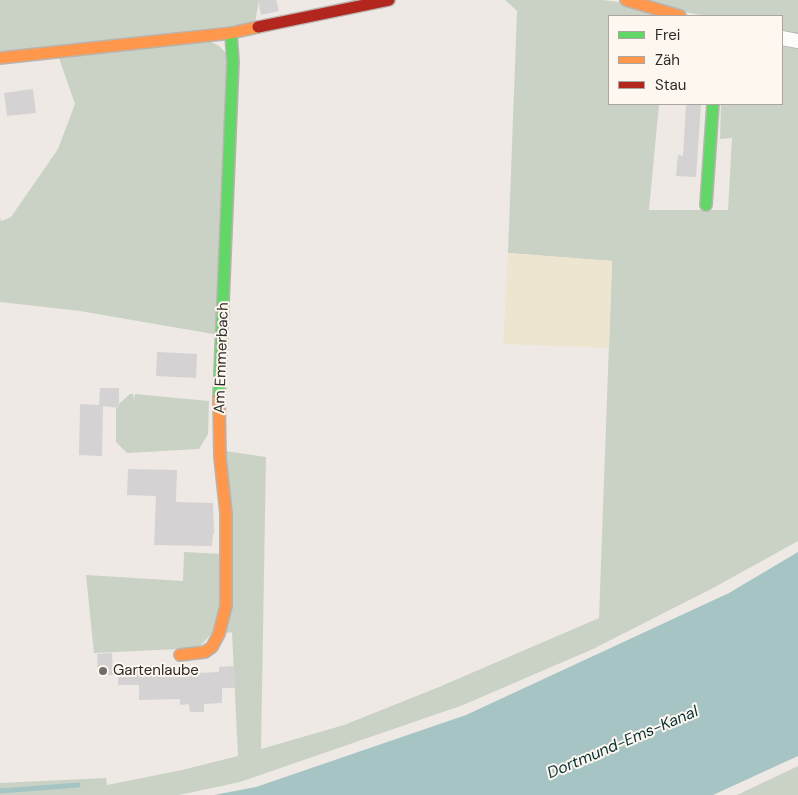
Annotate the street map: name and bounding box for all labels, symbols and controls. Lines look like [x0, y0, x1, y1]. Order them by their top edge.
legend [608, 15, 783, 105]
text: Frei [655, 25, 680, 45]
text: Zäh [655, 50, 680, 70]
text: Stau [655, 75, 686, 95]
street label: Am Emmerbach [211, 302, 233, 414]
place label: Gartenlaube [113, 662, 199, 680]
marker: Gartenlaube [97, 665, 109, 677]
water label: Dortmund-Ems-Kanal [545, 702, 701, 784]

